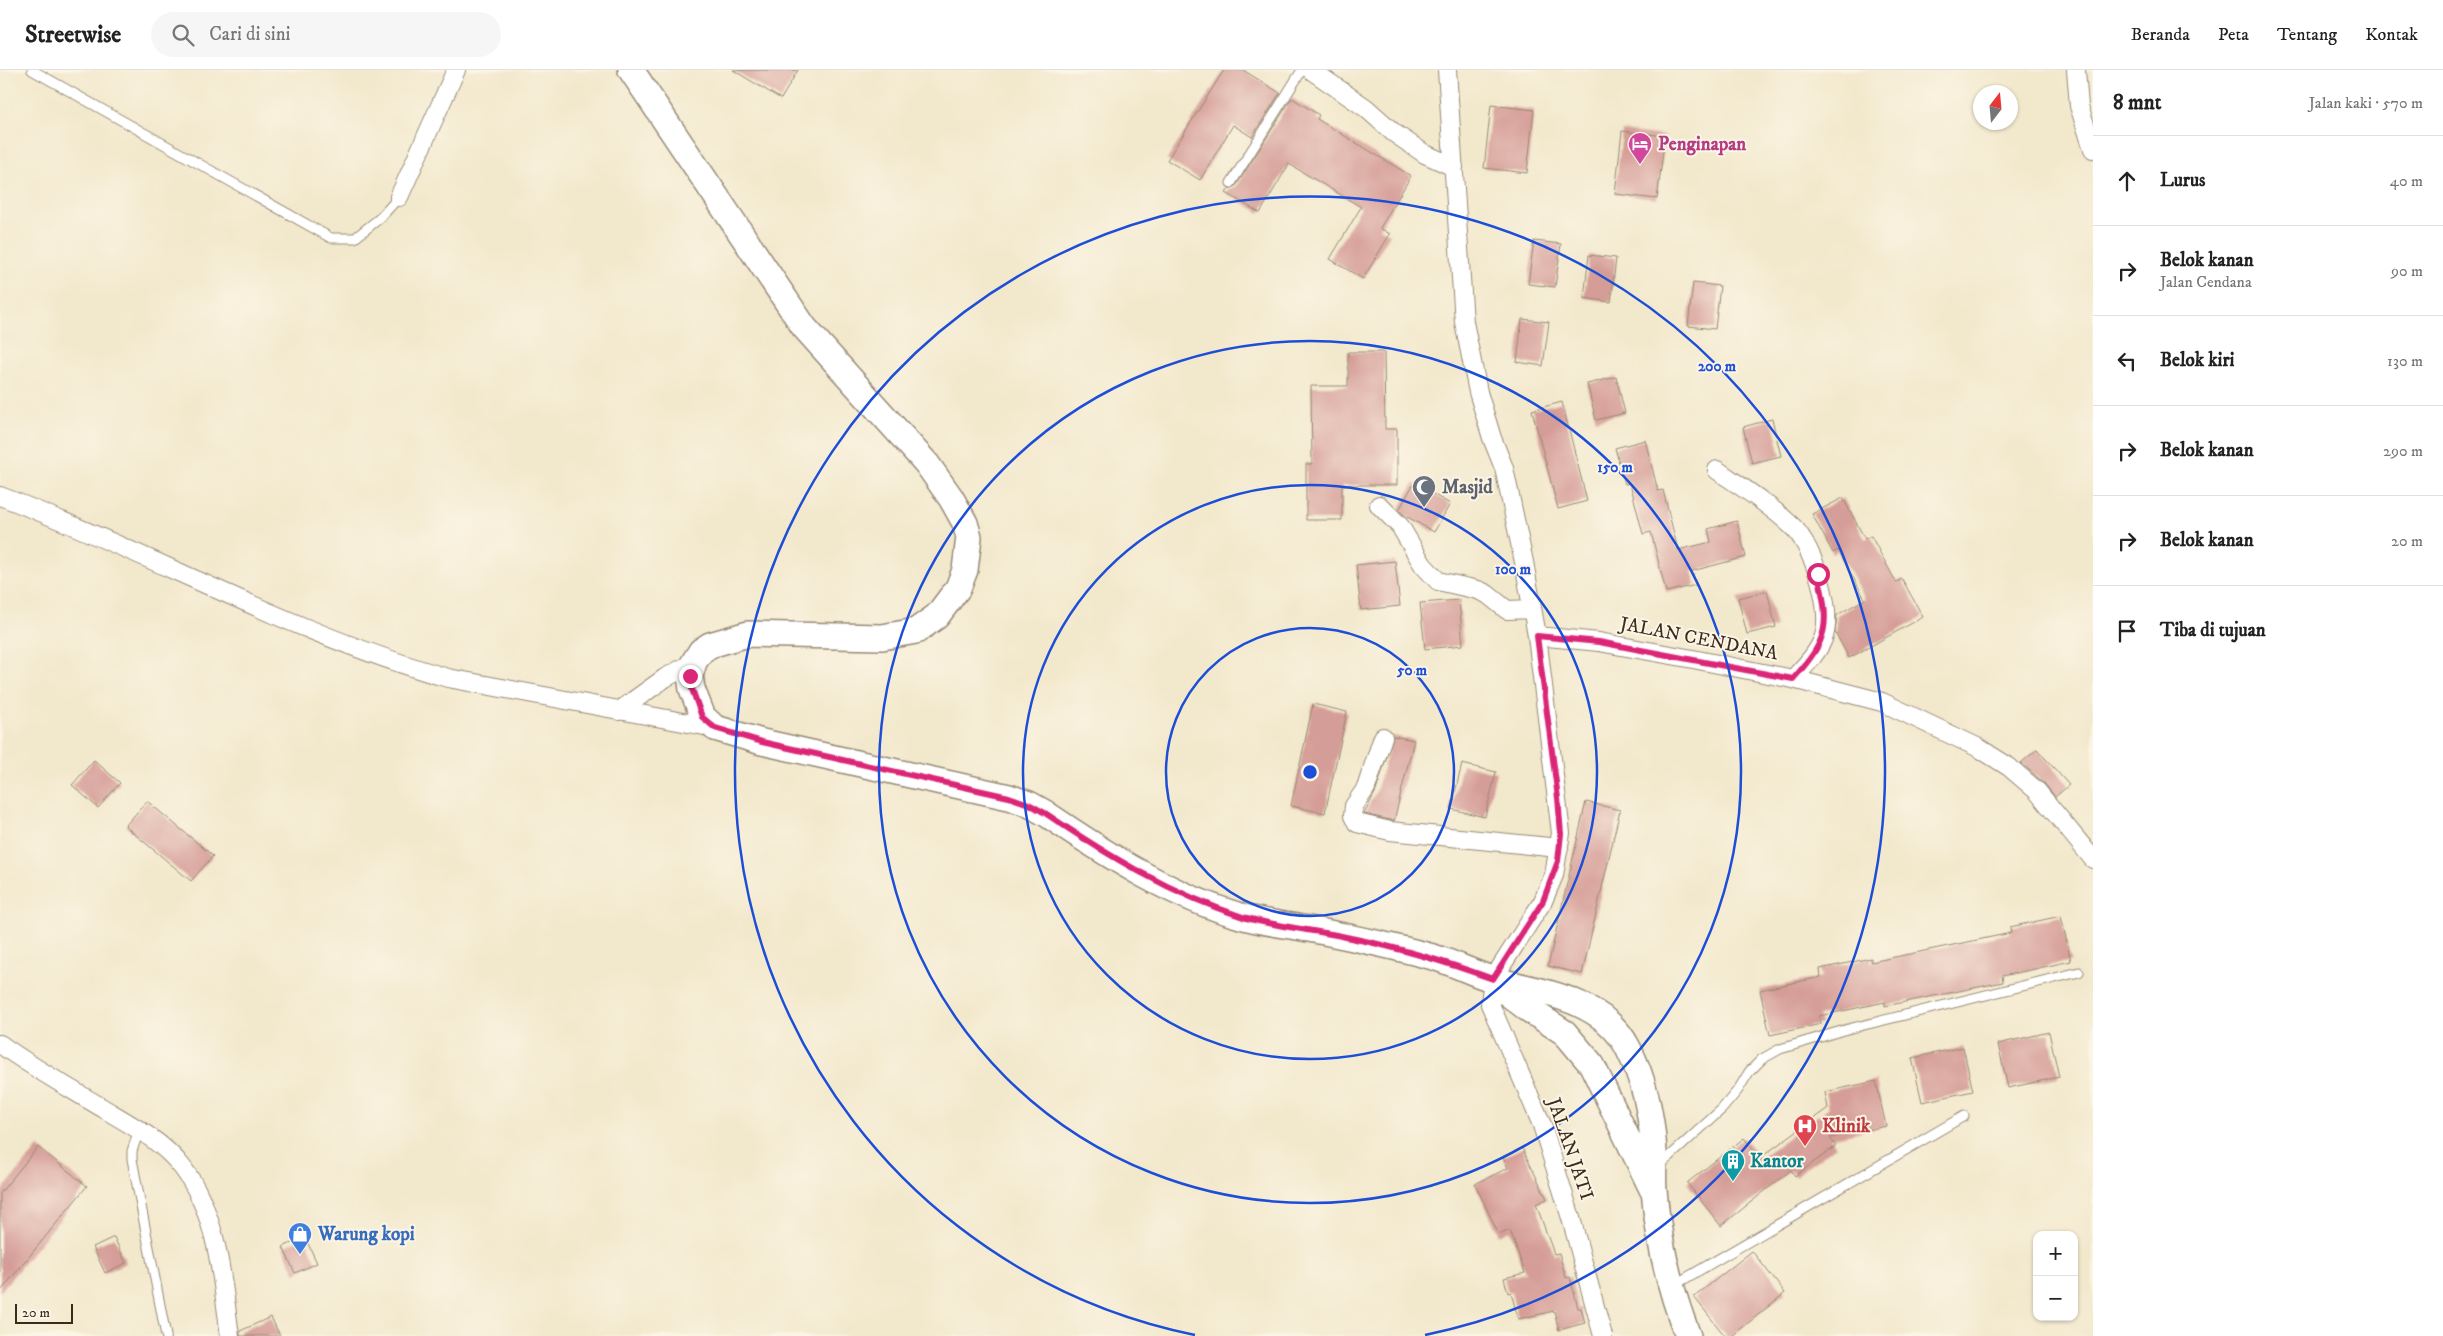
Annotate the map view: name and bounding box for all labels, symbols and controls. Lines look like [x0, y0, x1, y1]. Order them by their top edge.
search box [151, 12, 501, 57]
text: Streetwise [25, 20, 121, 50]
icon: search [169, 21, 197, 49]
text: Cari di sini [209, 23, 291, 46]
text: Beranda [2131, 24, 2190, 46]
text: Peta [2218, 24, 2249, 46]
text: Tentang [2277, 24, 2337, 46]
text: Kontak [2365, 24, 2418, 46]
north arrow [1973, 85, 2018, 130]
text: 8 mnt [2113, 90, 2161, 116]
text: Jalan kaki · 570 m [2309, 93, 2423, 113]
hotel icon: Penginapan [1627, 131, 1653, 165]
place label: Penginapan [1658, 133, 1747, 156]
icon: ahead [2113, 167, 2141, 195]
text: Lurus [2160, 169, 2205, 192]
text: 40 m [2390, 171, 2423, 191]
text: Belok kanan [2160, 249, 2254, 272]
icon: right [2113, 257, 2141, 285]
text: 90 m [2391, 261, 2423, 281]
text: Jalan Cendana [2160, 272, 2252, 292]
icon: left [2113, 347, 2141, 375]
text: Belok kiri [2160, 349, 2234, 372]
text: 130 m [2387, 351, 2423, 371]
text: 200 m [1698, 357, 1737, 376]
icon: right [2113, 437, 2141, 465]
text: Belok kanan [2160, 439, 2254, 462]
text: 290 m [2383, 441, 2423, 461]
text: 150 m [1597, 458, 1633, 477]
mosque icon: Masjid [1411, 474, 1437, 508]
place label: Masjid [1442, 476, 1493, 500]
icon: right [2113, 527, 2141, 555]
text: Belok kanan [2160, 529, 2254, 552]
text: 20 m [2391, 531, 2423, 551]
text: 100 m [1495, 560, 1532, 579]
route start [1807, 563, 1830, 586]
street label: JALAN CENDANA [1616, 612, 1781, 666]
icon: arrive [2113, 617, 2141, 645]
text: Tiba di tujuan [2160, 619, 2266, 642]
text: 50 m [1396, 661, 1428, 680]
route end [679, 665, 702, 688]
centre of rings [1301, 763, 1319, 781]
street label: JALAN JATI [1541, 1093, 1598, 1203]
hospital icon: Klinik [1792, 1113, 1818, 1147]
place label: Klinik [1822, 1115, 1871, 1138]
building icon: Kantor [1720, 1148, 1746, 1182]
place label: Kantor [1750, 1150, 1805, 1173]
shop icon: Warung kopi [287, 1221, 313, 1255]
place label: Warung kopi [317, 1223, 415, 1246]
map controls [2033, 1231, 2078, 1321]
button: + [2033, 1231, 2078, 1276]
button: − [2033, 1276, 2078, 1321]
scale bar [15, 1301, 72, 1324]
text: 20 m [22, 1304, 50, 1322]

